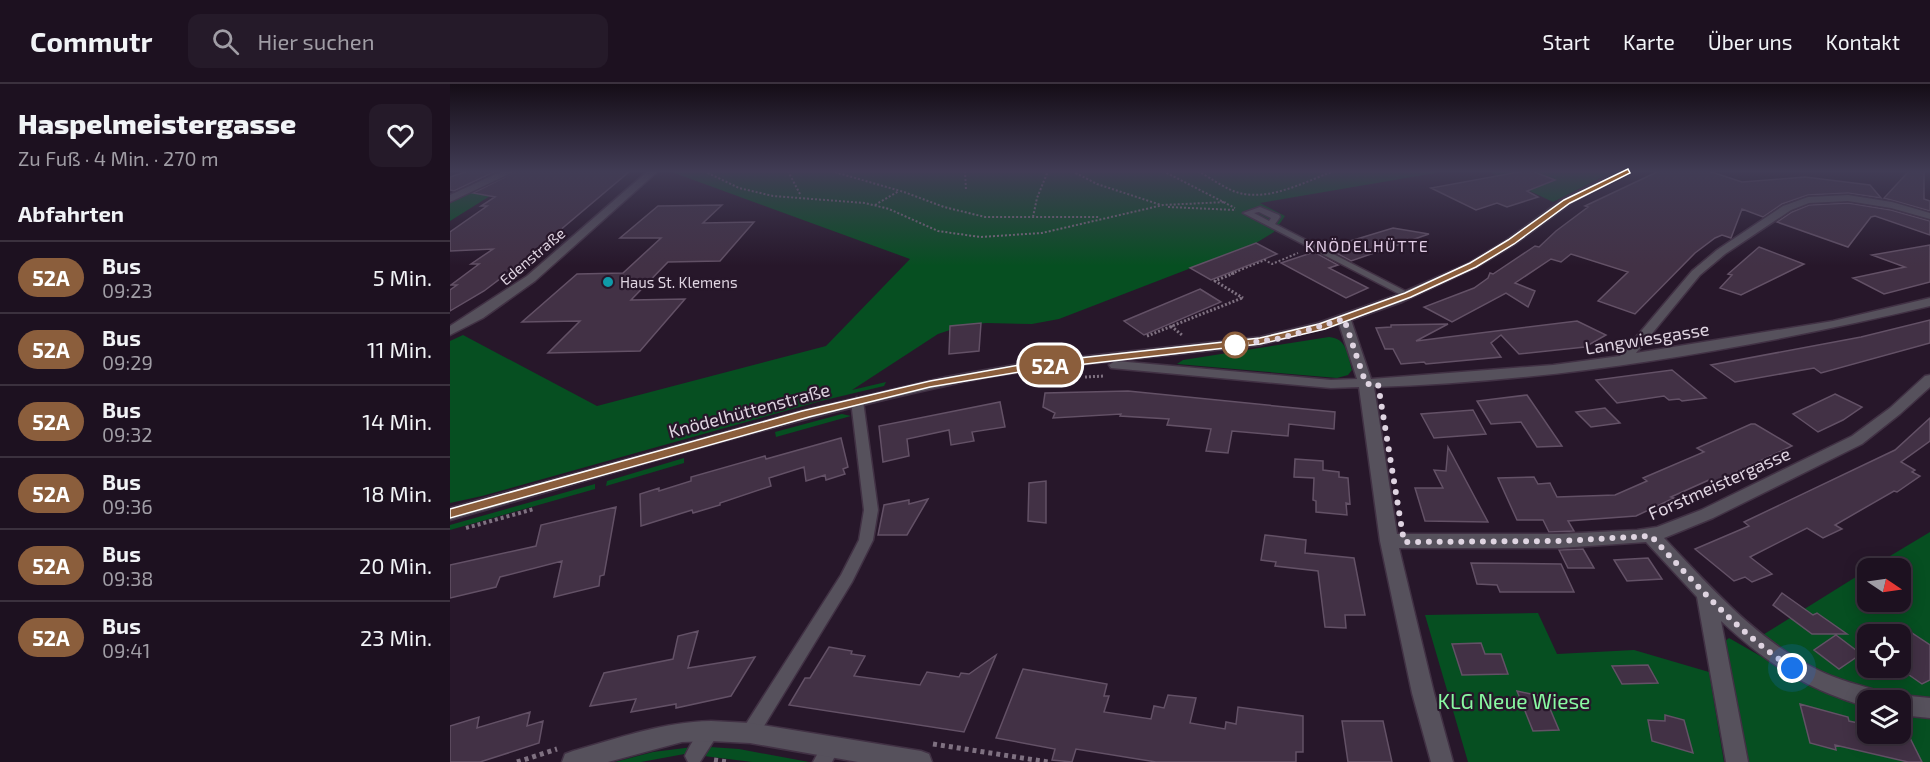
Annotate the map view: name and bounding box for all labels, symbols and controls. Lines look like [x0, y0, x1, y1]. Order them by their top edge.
search box [188, 14, 608, 68]
text: Commutr [30, 24, 152, 58]
icon: search [209, 25, 242, 58]
text: Hier suchen [257, 28, 374, 54]
text: Start [1543, 29, 1590, 54]
text: Karte [1623, 29, 1675, 54]
text: Über uns [1708, 29, 1793, 54]
text: Kontakt [1826, 29, 1900, 54]
button: heart [369, 104, 432, 167]
text: Haspelmeistergasse [18, 106, 296, 140]
text: Zu Fuß · 4 Min. · 270 m [18, 146, 218, 170]
text: Abfahrten [18, 200, 124, 226]
street label: Edenstraße [496, 224, 568, 288]
district label: KNÖDELHÜTTE [1305, 236, 1429, 255]
text: Bus [102, 252, 141, 278]
text: 5 Min. [373, 264, 432, 290]
text: 52A [32, 265, 70, 290]
place label: Haus St. Klemens [620, 273, 738, 291]
marker: Haus St. Klemens [601, 275, 615, 289]
text: 09:23 [102, 278, 153, 302]
street label: Langwiesgasse [1583, 317, 1711, 359]
text: Bus [102, 324, 141, 350]
unlabelled marker [1222, 332, 1248, 358]
text: 11 Min. [367, 336, 432, 362]
text: 52A [32, 337, 70, 362]
line badge: 52A [1016, 346, 1084, 384]
text: 09:29 [102, 350, 153, 374]
text: 52A [1031, 353, 1069, 378]
street label: Knödelhüttenstraße [666, 378, 832, 442]
text: Bus [102, 396, 141, 422]
text: 14 Min. [362, 408, 432, 434]
text: 52A [32, 409, 70, 434]
text: 09:32 [102, 422, 153, 446]
street label: Forstmeistergasse [1644, 442, 1794, 524]
text: Bus [102, 468, 141, 494]
text: 18 Min. [362, 480, 432, 506]
text: 52A [32, 481, 70, 506]
text: 09:36 [102, 494, 153, 518]
text: Bus [102, 540, 141, 566]
text: 20 Min. [359, 552, 432, 578]
text: 52A [32, 553, 70, 578]
north arrow [1857, 558, 1911, 612]
map controls [1857, 558, 1911, 744]
text: 09:38 [102, 566, 153, 590]
text: Bus [102, 612, 141, 638]
text: 23 Min. [360, 624, 432, 650]
button: locate [1857, 624, 1911, 678]
text: 52A [32, 625, 70, 650]
text: 09:41 [102, 638, 150, 662]
your location [1777, 653, 1807, 683]
park label: KLG Neue Wiese [1438, 688, 1590, 713]
button: layers [1857, 690, 1911, 744]

